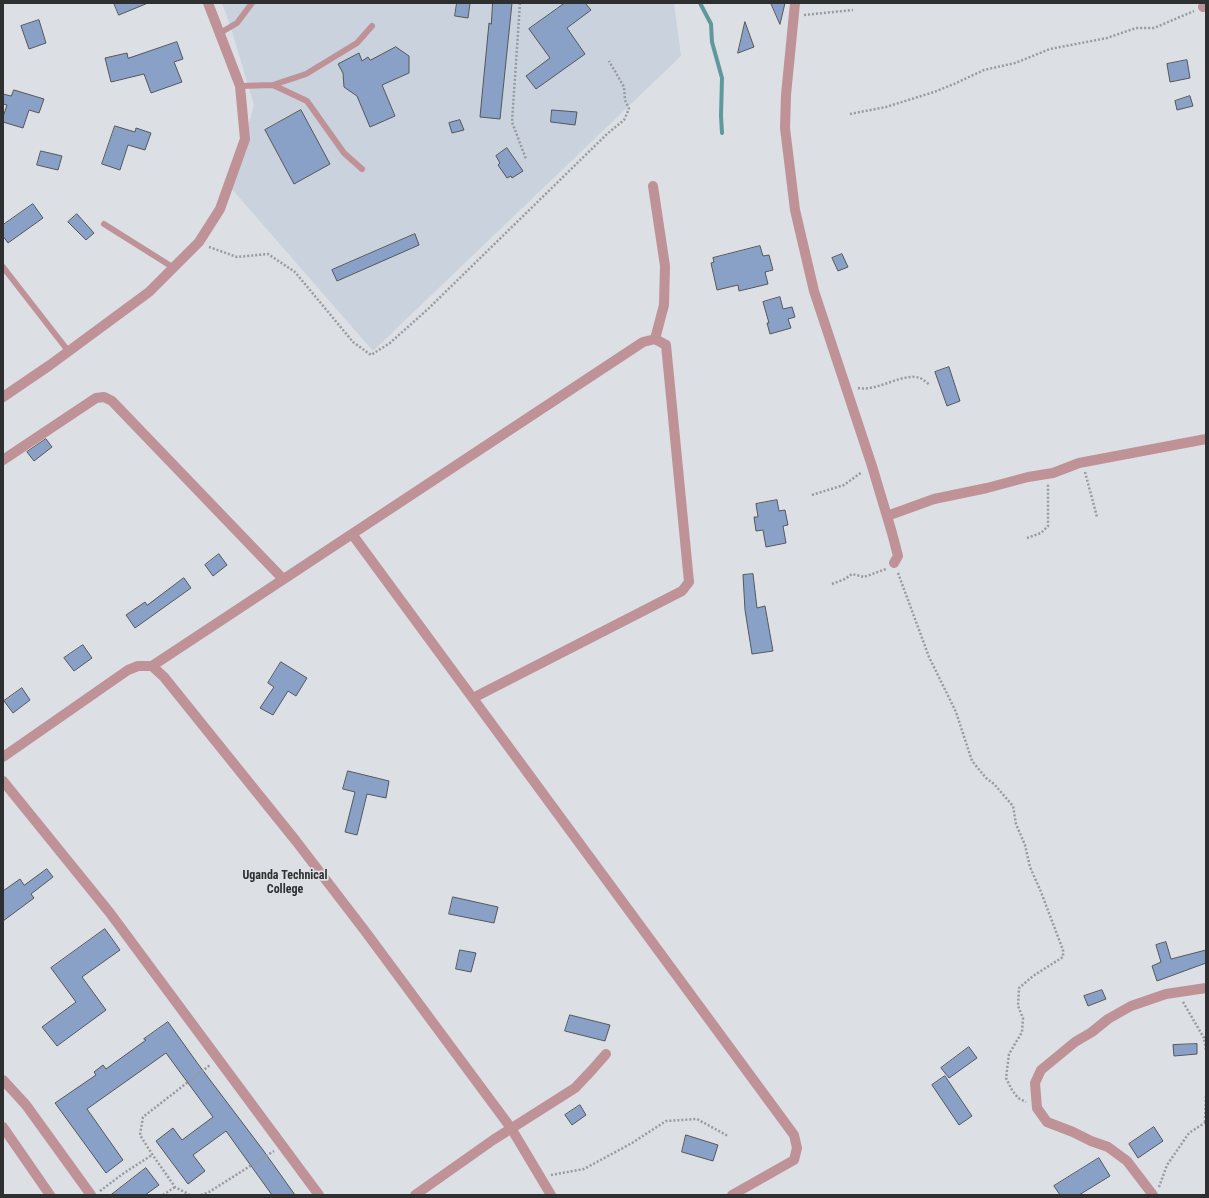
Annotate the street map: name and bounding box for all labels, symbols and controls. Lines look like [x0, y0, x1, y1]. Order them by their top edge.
district label: Uganda Technical College [242, 869, 328, 897]

